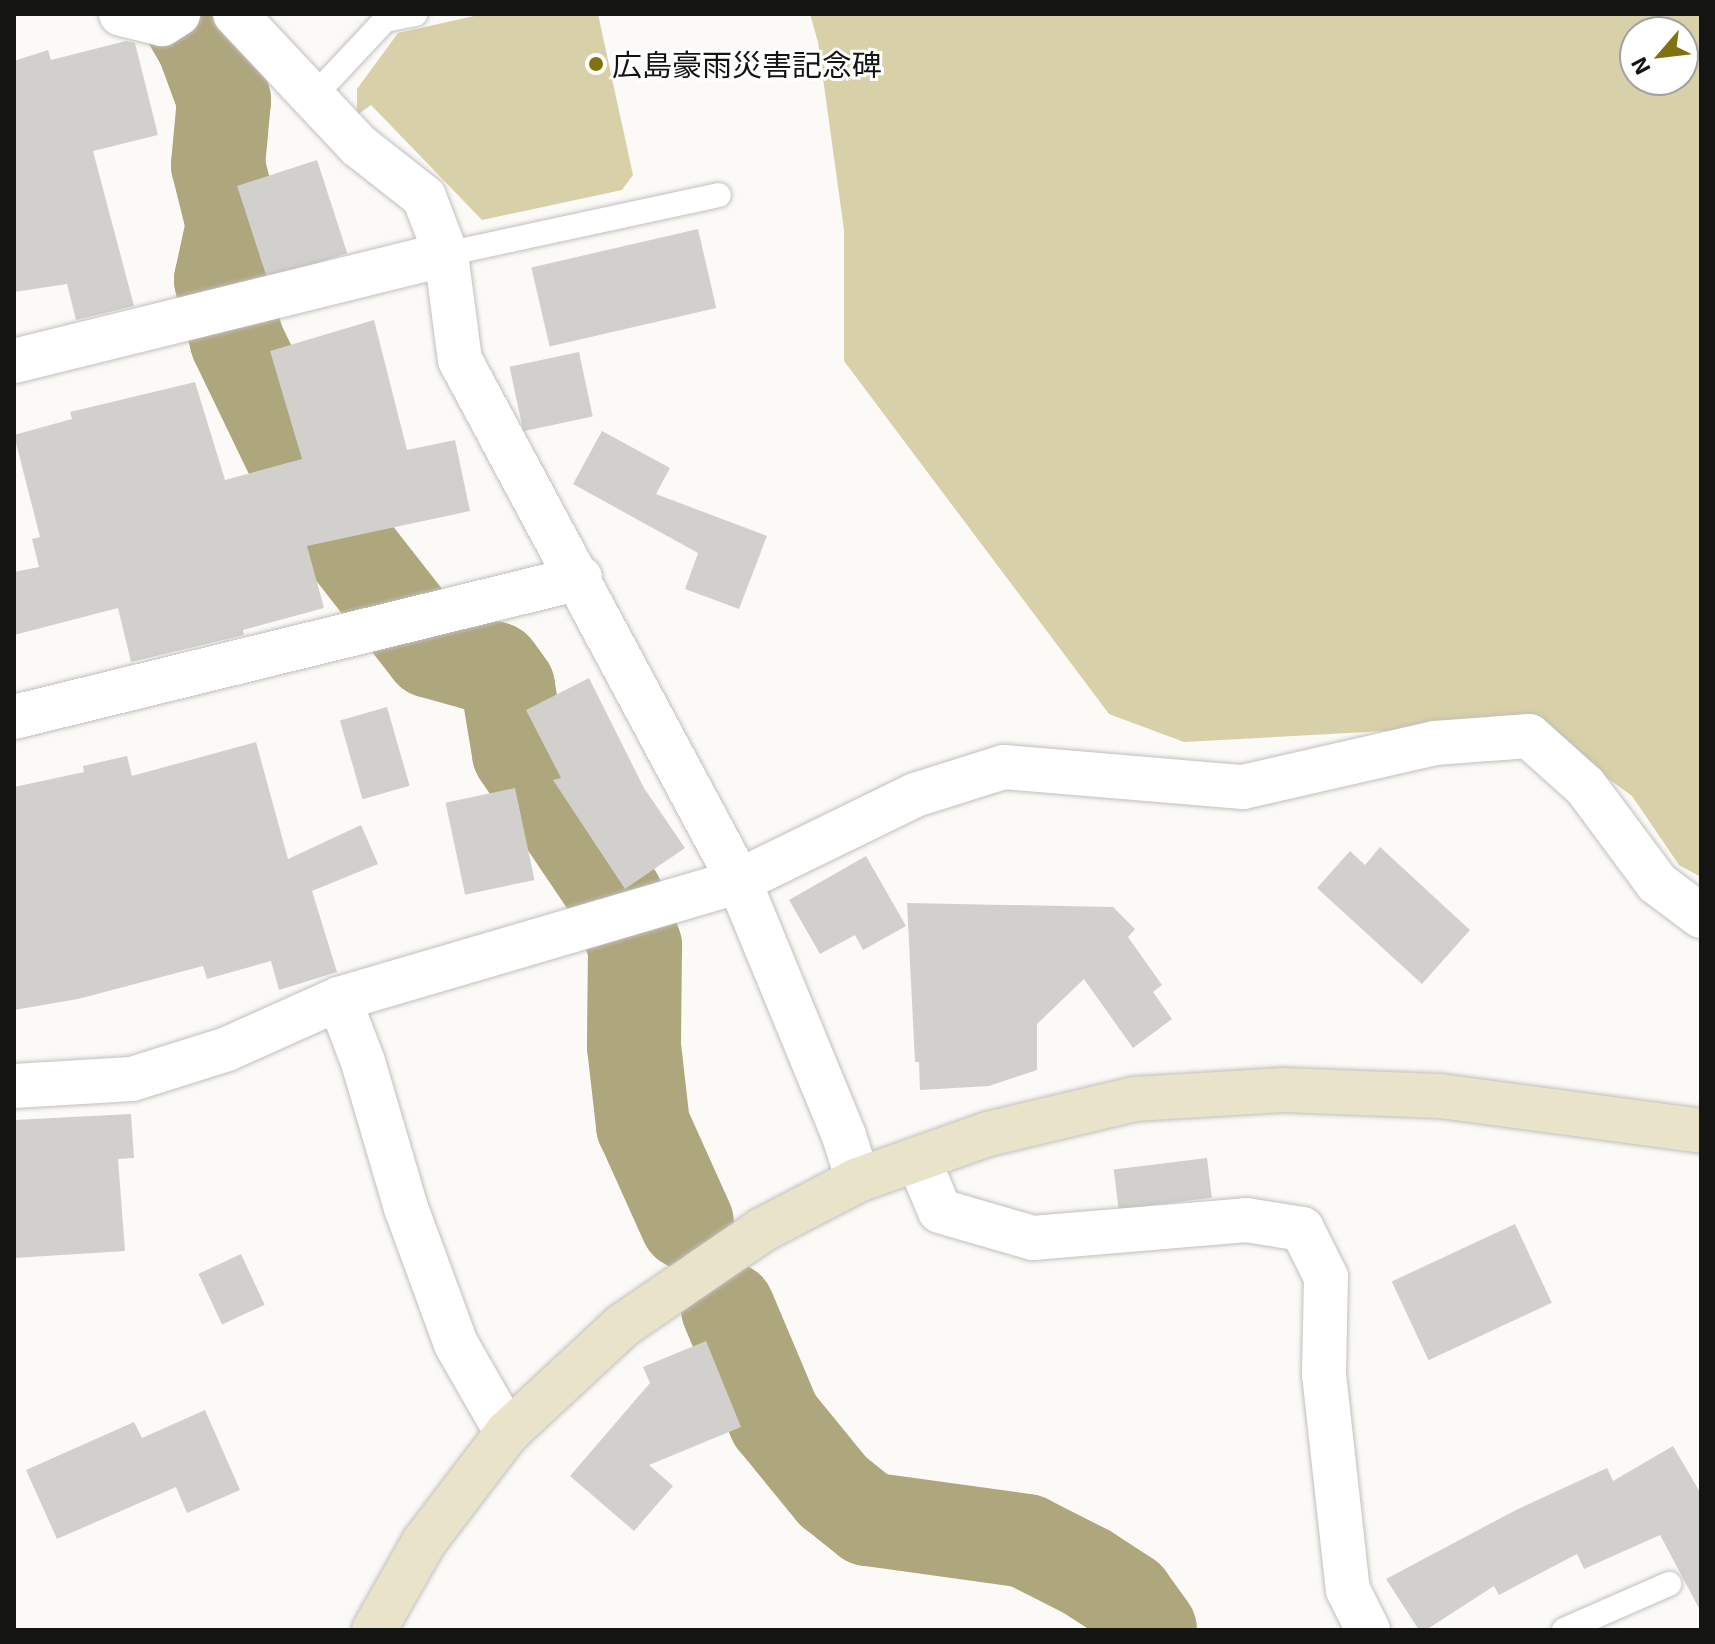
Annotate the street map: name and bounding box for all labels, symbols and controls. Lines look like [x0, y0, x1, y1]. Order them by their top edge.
north arrow [1619, 16, 1699, 96]
place label: 広島豪雨災害記念碑 [612, 46, 882, 82]
text: N [1624, 53, 1655, 79]
marker: 広島豪雨災害記念碑 [587, 55, 605, 73]

